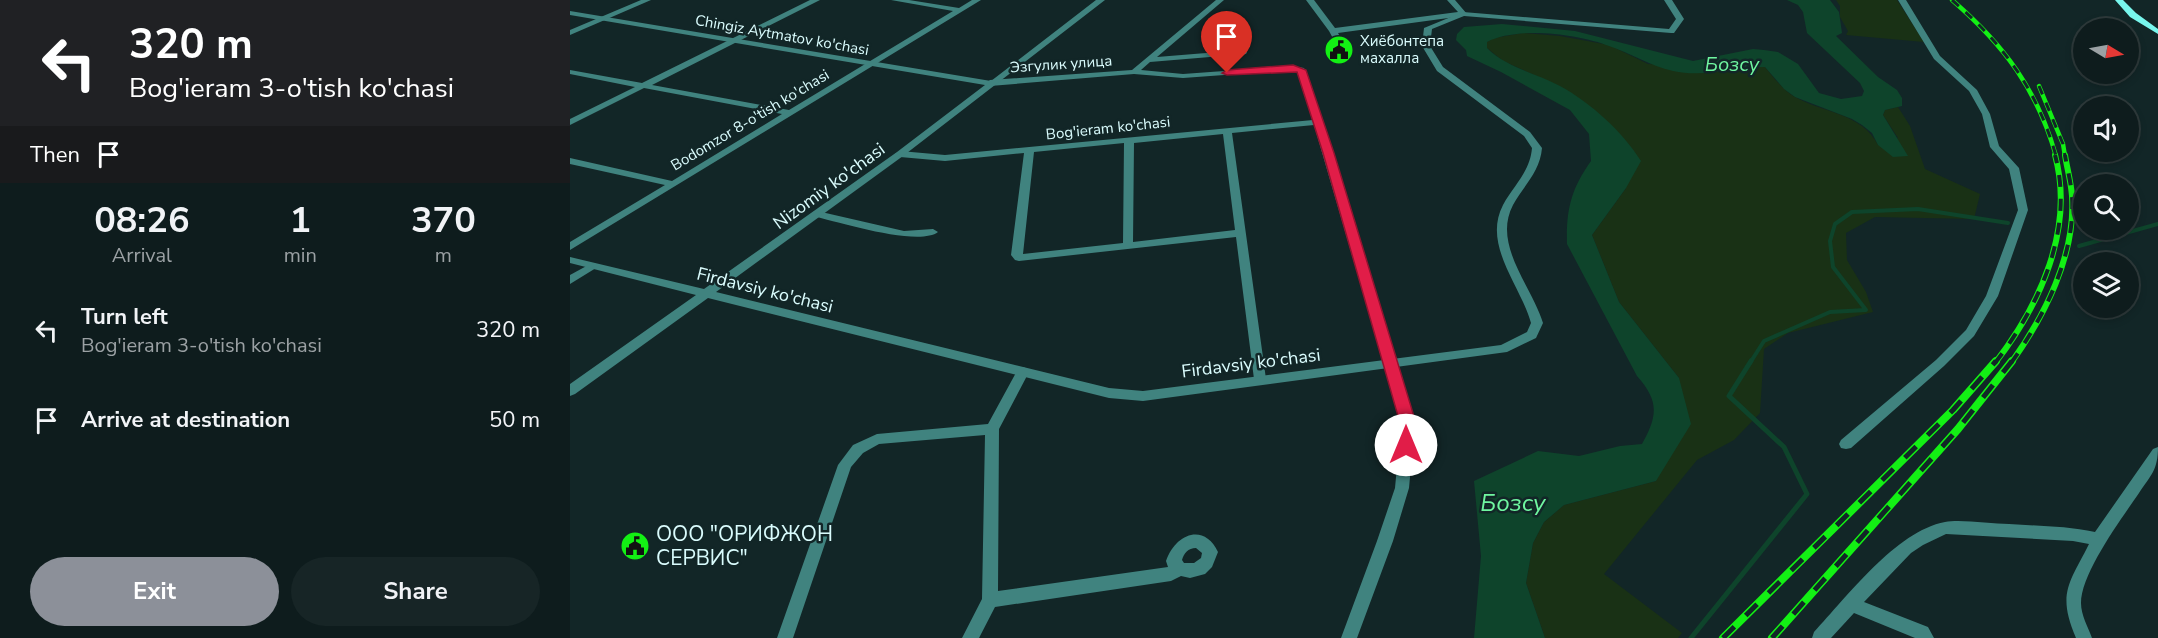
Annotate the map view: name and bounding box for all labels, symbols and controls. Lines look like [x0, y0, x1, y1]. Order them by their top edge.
street label: Chingiz Aytmatov ko'chasi [694, 10, 870, 60]
pin [1201, 11, 1252, 73]
text: 320 m [129, 16, 253, 73]
north arrow [2073, 18, 2139, 84]
map controls [2073, 18, 2139, 318]
icon: arrive [1210, 20, 1243, 53]
icon: left [30, 24, 108, 102]
place label: Хиёбонтепа махалла [1360, 31, 1444, 68]
public building icon: Хиёбонтепа махалла [1323, 34, 1355, 66]
street label: Эзгулик улица [1009, 50, 1113, 78]
water label: Бозсу [1705, 51, 1760, 78]
street label: Bodomzor 8-o'tish ko'chasi [667, 65, 833, 175]
text: Bog'ieram 3-o'tish ko'chasi [129, 70, 454, 107]
button: sound [2073, 96, 2139, 162]
street label: Bog'ieram ko'chasi [1045, 112, 1171, 144]
street label: Nizomiy ko'chasi [768, 137, 890, 235]
icon: arrive [92, 138, 125, 171]
text: Then [30, 140, 80, 170]
button: search [2073, 174, 2139, 240]
text: 08:26 [94, 196, 190, 245]
text: 1 [289, 196, 311, 245]
text: 370 [411, 196, 476, 245]
text: Arrival [112, 242, 172, 269]
text: min [284, 242, 317, 269]
text: m [435, 242, 452, 269]
button: layers [2073, 252, 2139, 318]
street label: Firdavsiy ko'chasi [694, 261, 836, 319]
text: Turn left [81, 302, 168, 332]
icon: left [30, 314, 63, 347]
text: 320 m [476, 315, 540, 345]
text: Bog'ieram 3-o'tish ko'chasi [81, 332, 322, 359]
street label: Firdavsiy ko'chasi [1180, 343, 1322, 383]
icon: arrive [30, 404, 63, 437]
text: Arrive at destination [81, 405, 290, 435]
text: 50 m [489, 405, 540, 435]
position arrow [1374, 413, 1438, 477]
water label: Бозсу [1480, 487, 1547, 519]
place label: ООО "ОРИФЖОН СЕРВИС" [656, 520, 833, 572]
public building icon: ООО "ОРИФЖОН СЕРВИС" [619, 530, 651, 562]
button: Exit [30, 557, 279, 626]
button: Share [291, 557, 540, 626]

